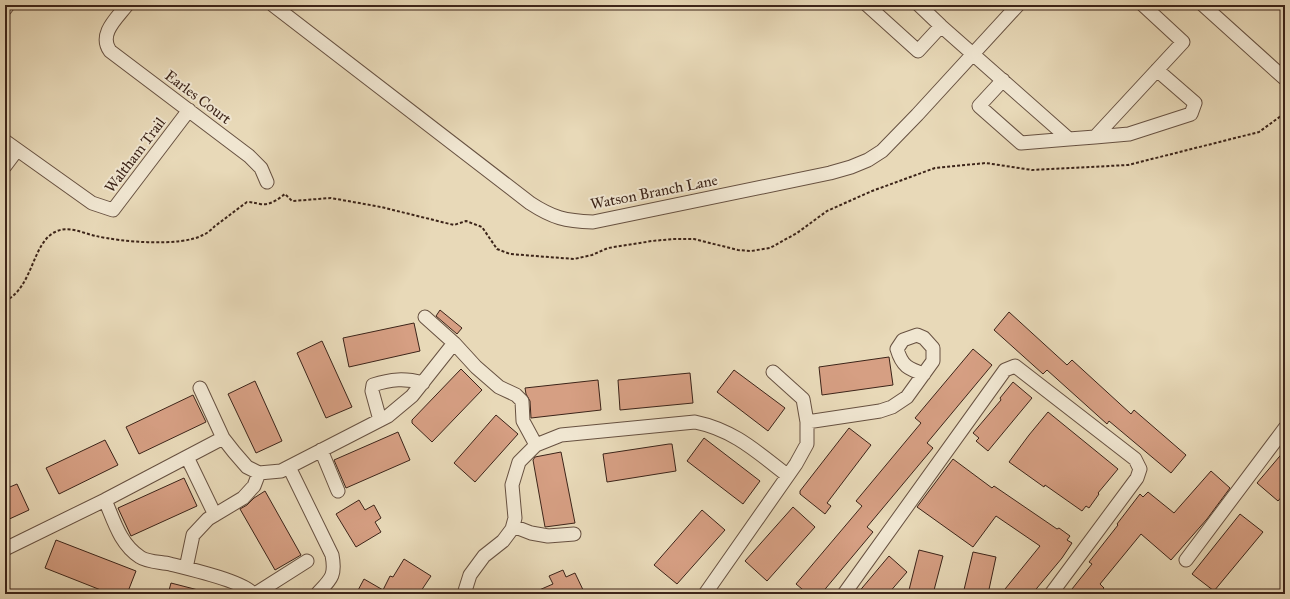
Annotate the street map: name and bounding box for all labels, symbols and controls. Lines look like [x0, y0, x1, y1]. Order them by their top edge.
street label: Earles Court [161, 66, 235, 128]
street label: Waltham Trail [101, 113, 170, 196]
street label: Watson Branch Lane [589, 171, 719, 213]

